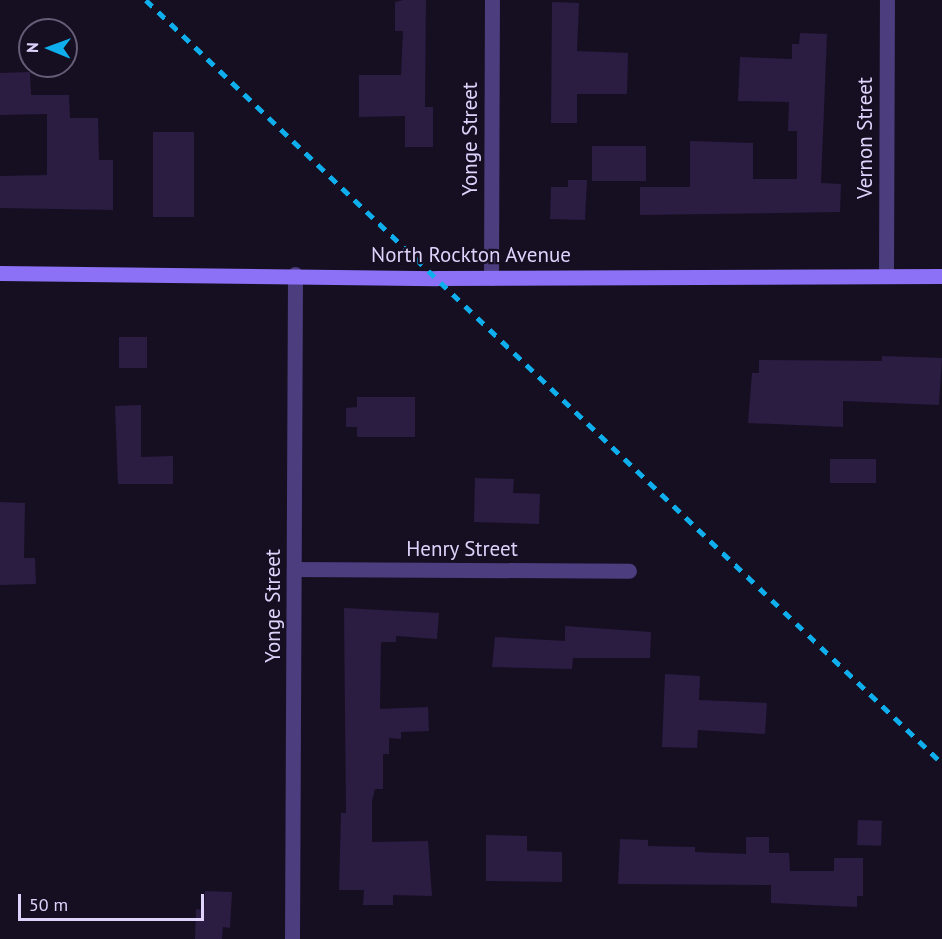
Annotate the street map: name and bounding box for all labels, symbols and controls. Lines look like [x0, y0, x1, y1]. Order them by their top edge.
north arrow [18, 18, 78, 78]
text: N [22, 42, 42, 53]
street label: Vernon Street [852, 77, 878, 199]
street label: Yonge Street [457, 82, 483, 196]
street label: North Rockton Avenue [371, 242, 571, 268]
street label: Henry Street [406, 536, 518, 562]
street label: Yonge Street [260, 549, 286, 663]
scale bar [21, 882, 207, 920]
text: 50 m [29, 893, 68, 916]

